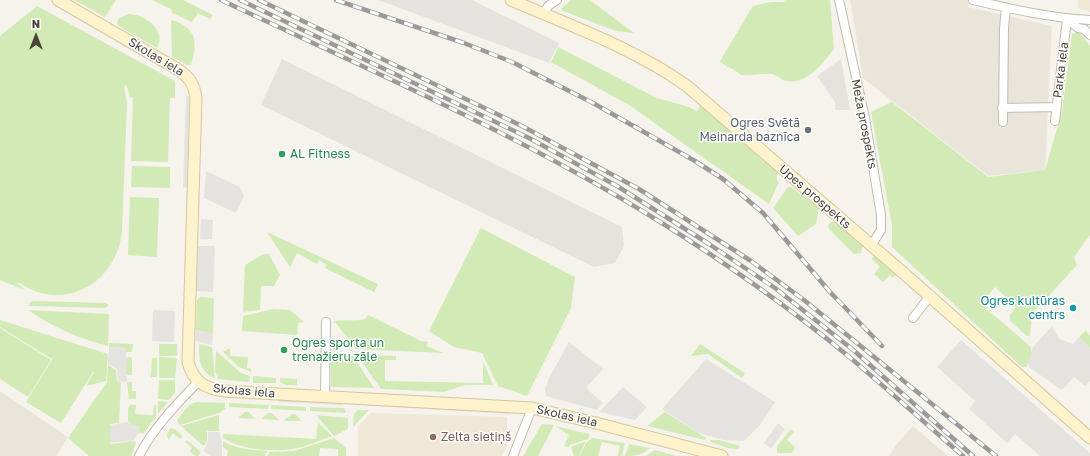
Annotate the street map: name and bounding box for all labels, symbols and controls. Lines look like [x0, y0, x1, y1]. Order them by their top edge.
north arrow [16, 16, 56, 56]
text: N [32, 17, 40, 30]
street label: Skolas iela [126, 35, 186, 79]
street label: Parka iela [1050, 41, 1072, 99]
street label: Meža prospekts [848, 78, 880, 170]
place label: Ogres Svētā Meinarda baznīca [699, 116, 800, 144]
marker: Ogres Svētā Meinarda baznīca [803, 125, 813, 135]
place label: AL Fitness [290, 147, 350, 161]
marker: AL Fitness [277, 149, 287, 159]
street label: Upes prospekts [776, 162, 854, 232]
place label: Ogres kultūras centrs [980, 294, 1065, 322]
marker: Ogres kultūras centrs [1068, 303, 1078, 313]
place label: Ogres sporta un trenažieru zāle [292, 336, 384, 364]
marker: Ogres sporta un trenažieru zāle [279, 345, 289, 355]
street label: Skolas iela [212, 381, 276, 401]
street label: Skolas iela [535, 402, 599, 430]
place label: Zelta sietiņš [441, 430, 511, 444]
marker: Zelta sietiņš [428, 432, 438, 442]

